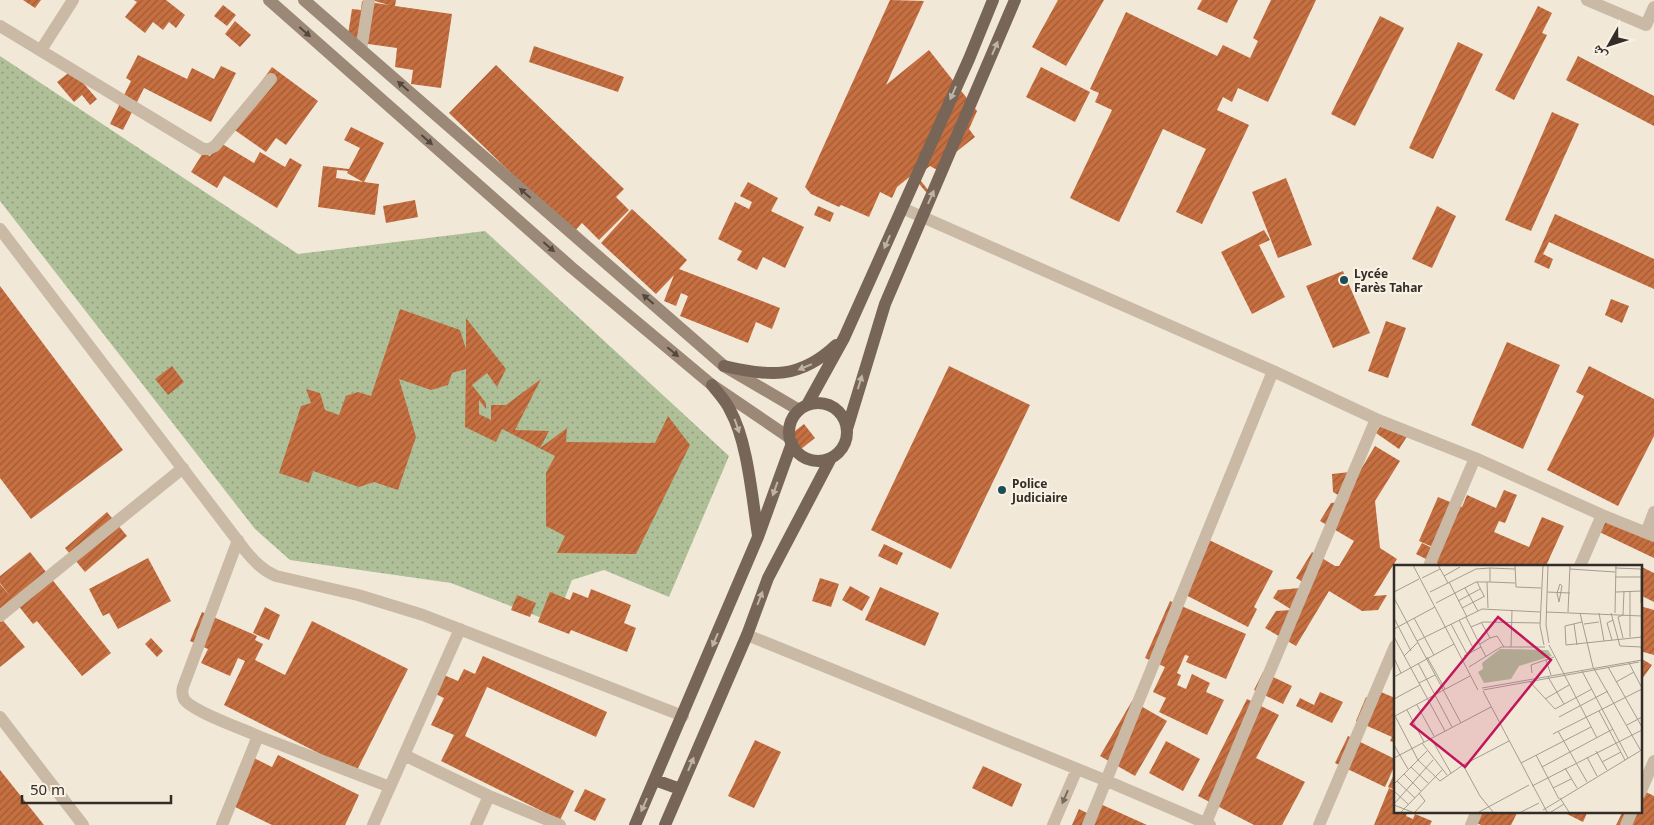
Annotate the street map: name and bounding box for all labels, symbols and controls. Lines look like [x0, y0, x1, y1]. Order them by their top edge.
north arrow [1584, 20, 1634, 70]
one-way arrow [299, 27, 312, 38]
one-way arrow [991, 40, 999, 55]
text: ش [1586, 42, 1611, 65]
one-way arrow [397, 80, 409, 92]
one-way arrow [949, 86, 957, 100]
one-way arrow [420, 134, 432, 146]
one-way arrow [519, 187, 532, 198]
one-way arrow [927, 190, 935, 204]
one-way arrow [883, 235, 891, 249]
one-way arrow [542, 242, 555, 253]
place label: Lycée Farès Tahar [1354, 265, 1423, 296]
marker: Lycée Farès Tahar [1338, 274, 1350, 286]
one-way arrow [641, 294, 654, 305]
one-way arrow [666, 347, 679, 358]
one-way arrow [798, 363, 812, 371]
one-way arrow [857, 374, 865, 389]
one-way arrow [733, 419, 741, 434]
place label: Police Judiciaire [1011, 475, 1068, 506]
one-way arrow [771, 482, 779, 497]
marker: Police Judiciaire [996, 484, 1008, 496]
inset map [1394, 565, 1642, 812]
one-way arrow [757, 591, 765, 605]
one-way arrow [710, 633, 718, 647]
one-way arrow [687, 757, 695, 771]
scale bar [22, 772, 171, 804]
text: 50 m [30, 779, 65, 799]
one-way arrow [1060, 790, 1068, 804]
one-way arrow [639, 798, 647, 812]

